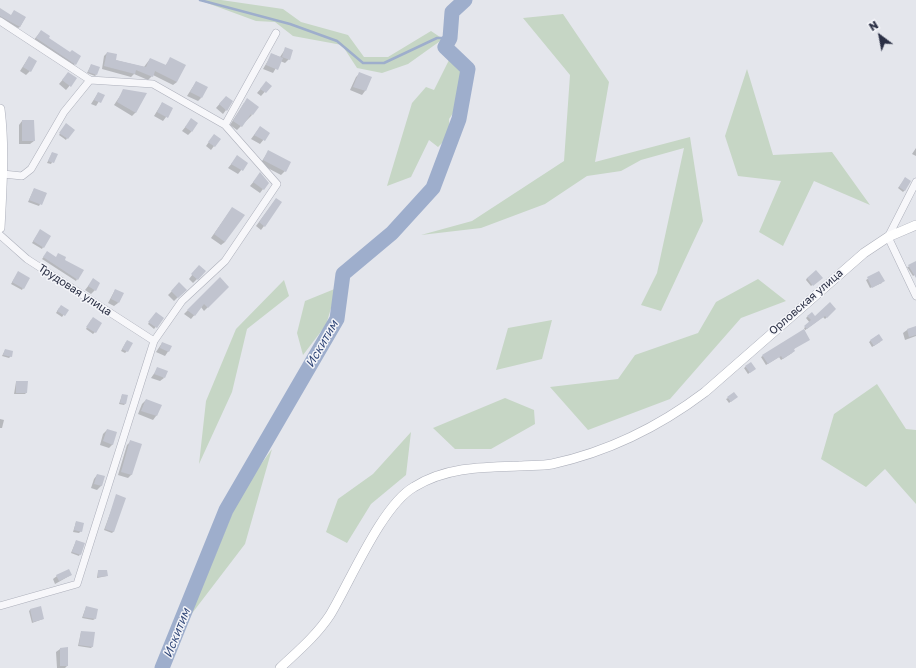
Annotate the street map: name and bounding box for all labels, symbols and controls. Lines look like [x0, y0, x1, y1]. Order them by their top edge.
north arrow [860, 16, 900, 56]
text: N [866, 18, 880, 33]
street label: Трудовая улица [36, 261, 114, 319]
street label: Орловская улица [766, 266, 846, 338]
water label: Искитим [303, 318, 341, 370]
water label: Искитим [161, 606, 193, 660]

